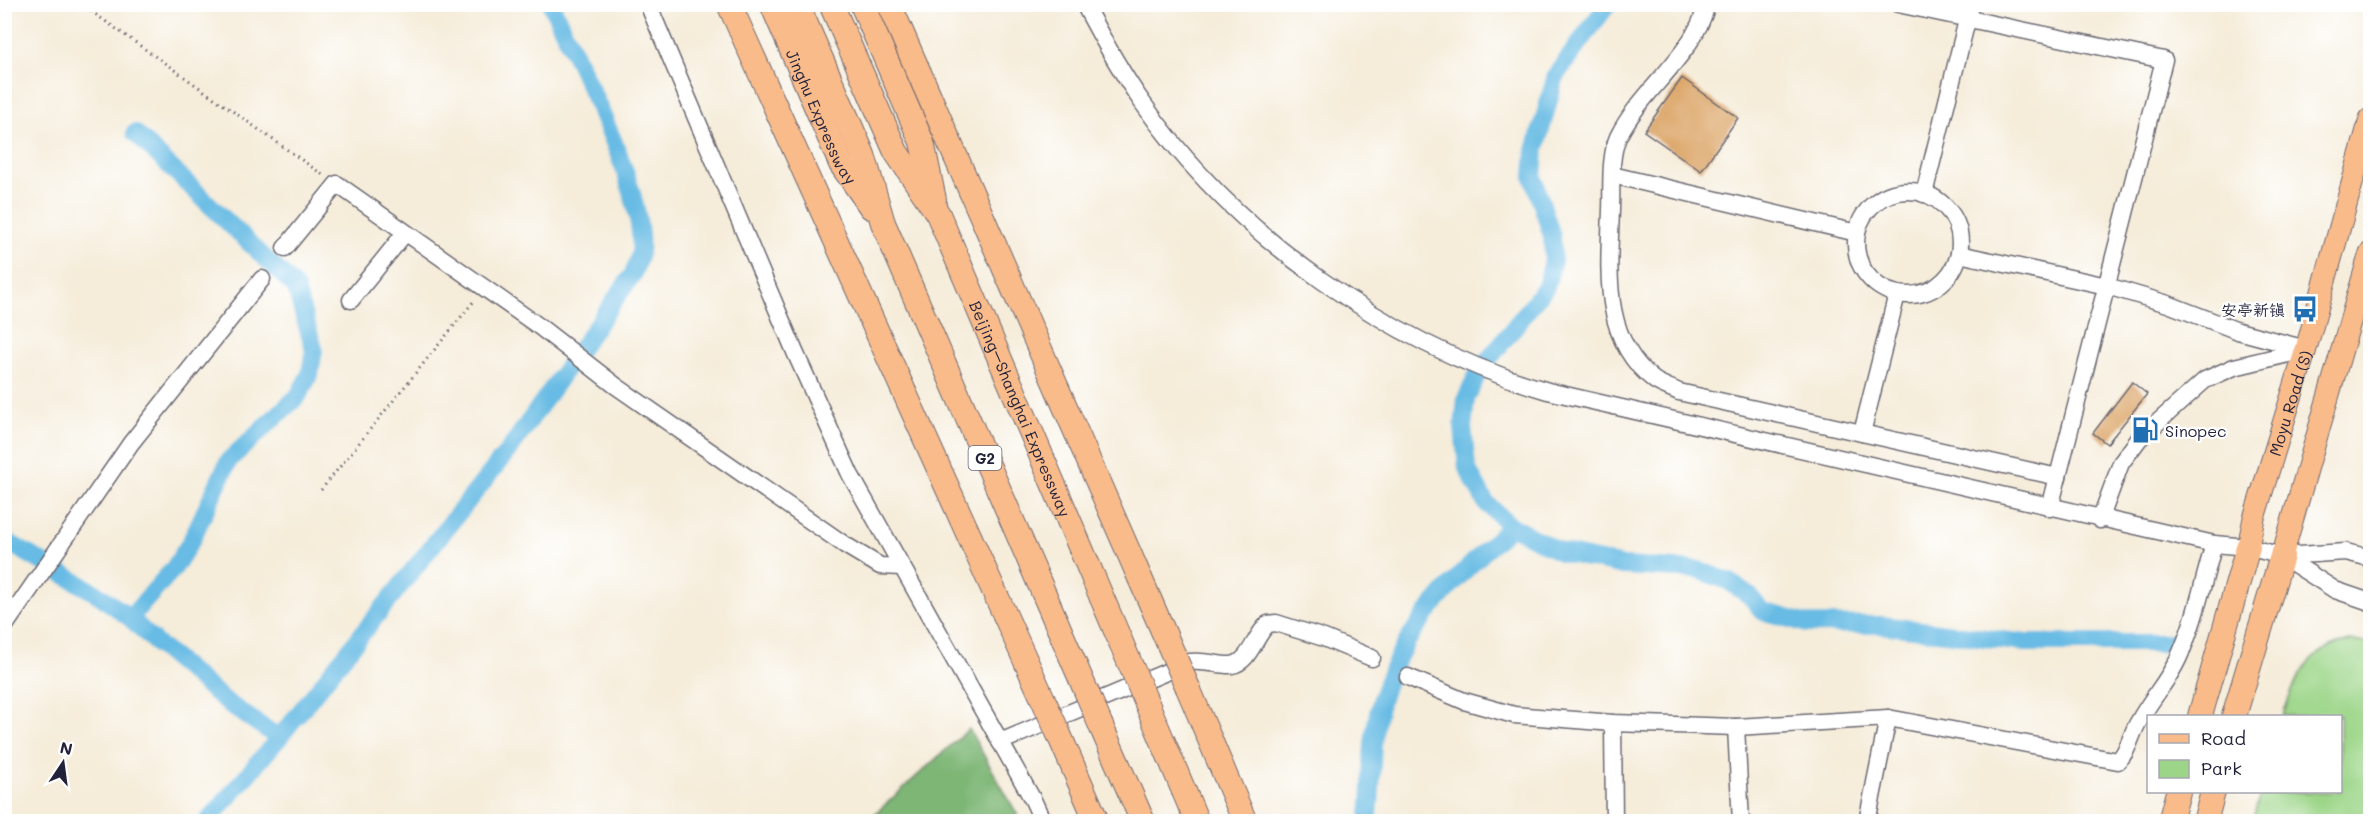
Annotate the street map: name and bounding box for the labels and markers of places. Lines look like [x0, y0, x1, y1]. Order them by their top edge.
bus stop icon: 安亭新镇 [2290, 294, 2320, 324]
place label: 安亭新镇 [2221, 299, 2285, 320]
fuel station icon: Sinopec [2130, 415, 2160, 445]
place label: Sinopec [2165, 420, 2226, 441]

